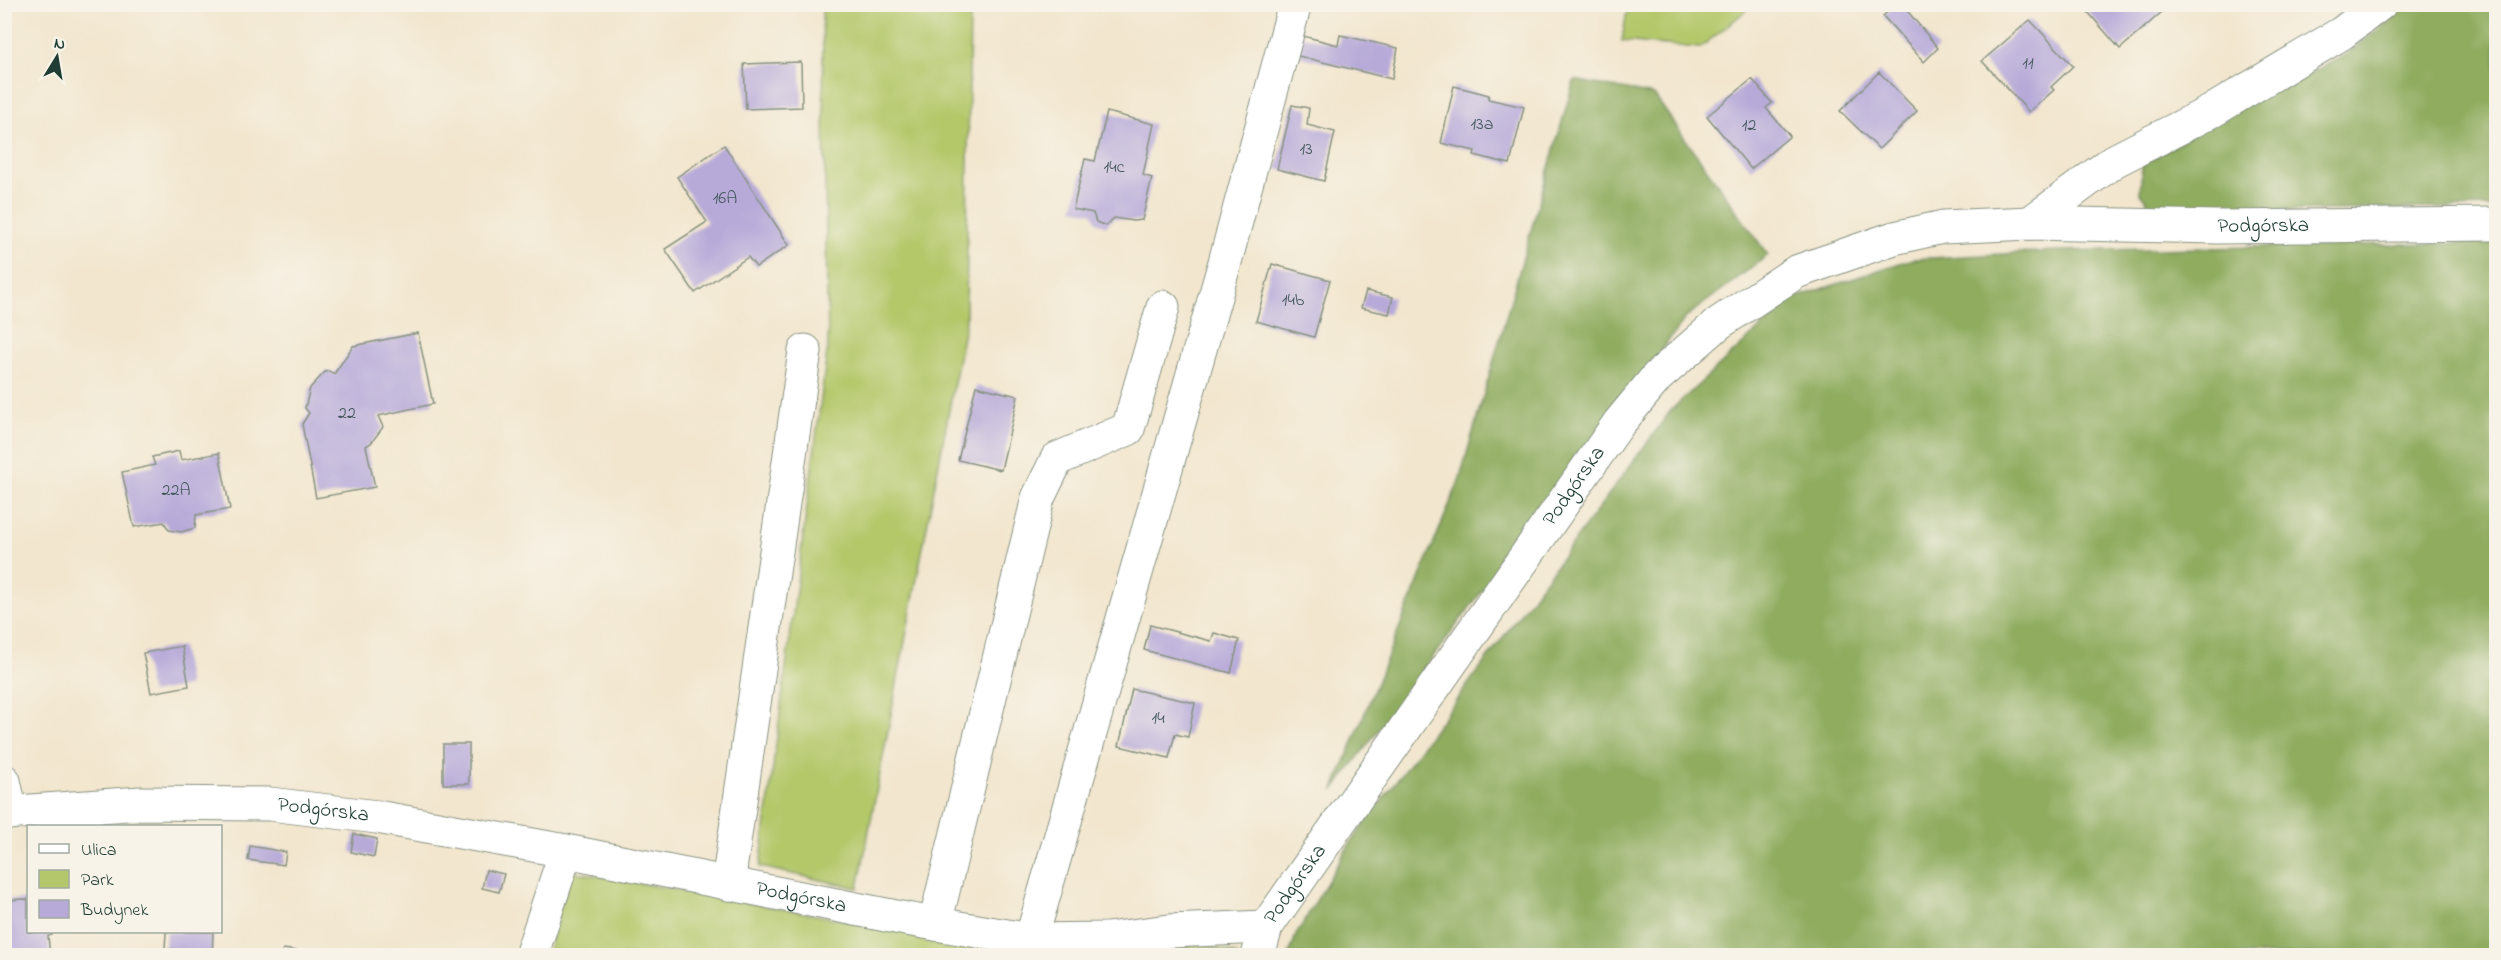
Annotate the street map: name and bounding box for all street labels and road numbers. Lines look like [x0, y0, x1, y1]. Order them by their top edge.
street label: Podgórska [2217, 211, 2309, 244]
street label: Podgórska [1536, 440, 1613, 533]
street label: Podgórska [276, 790, 371, 831]
street label: Podgórska [1257, 838, 1334, 931]
street label: Podgórska [753, 874, 849, 922]

